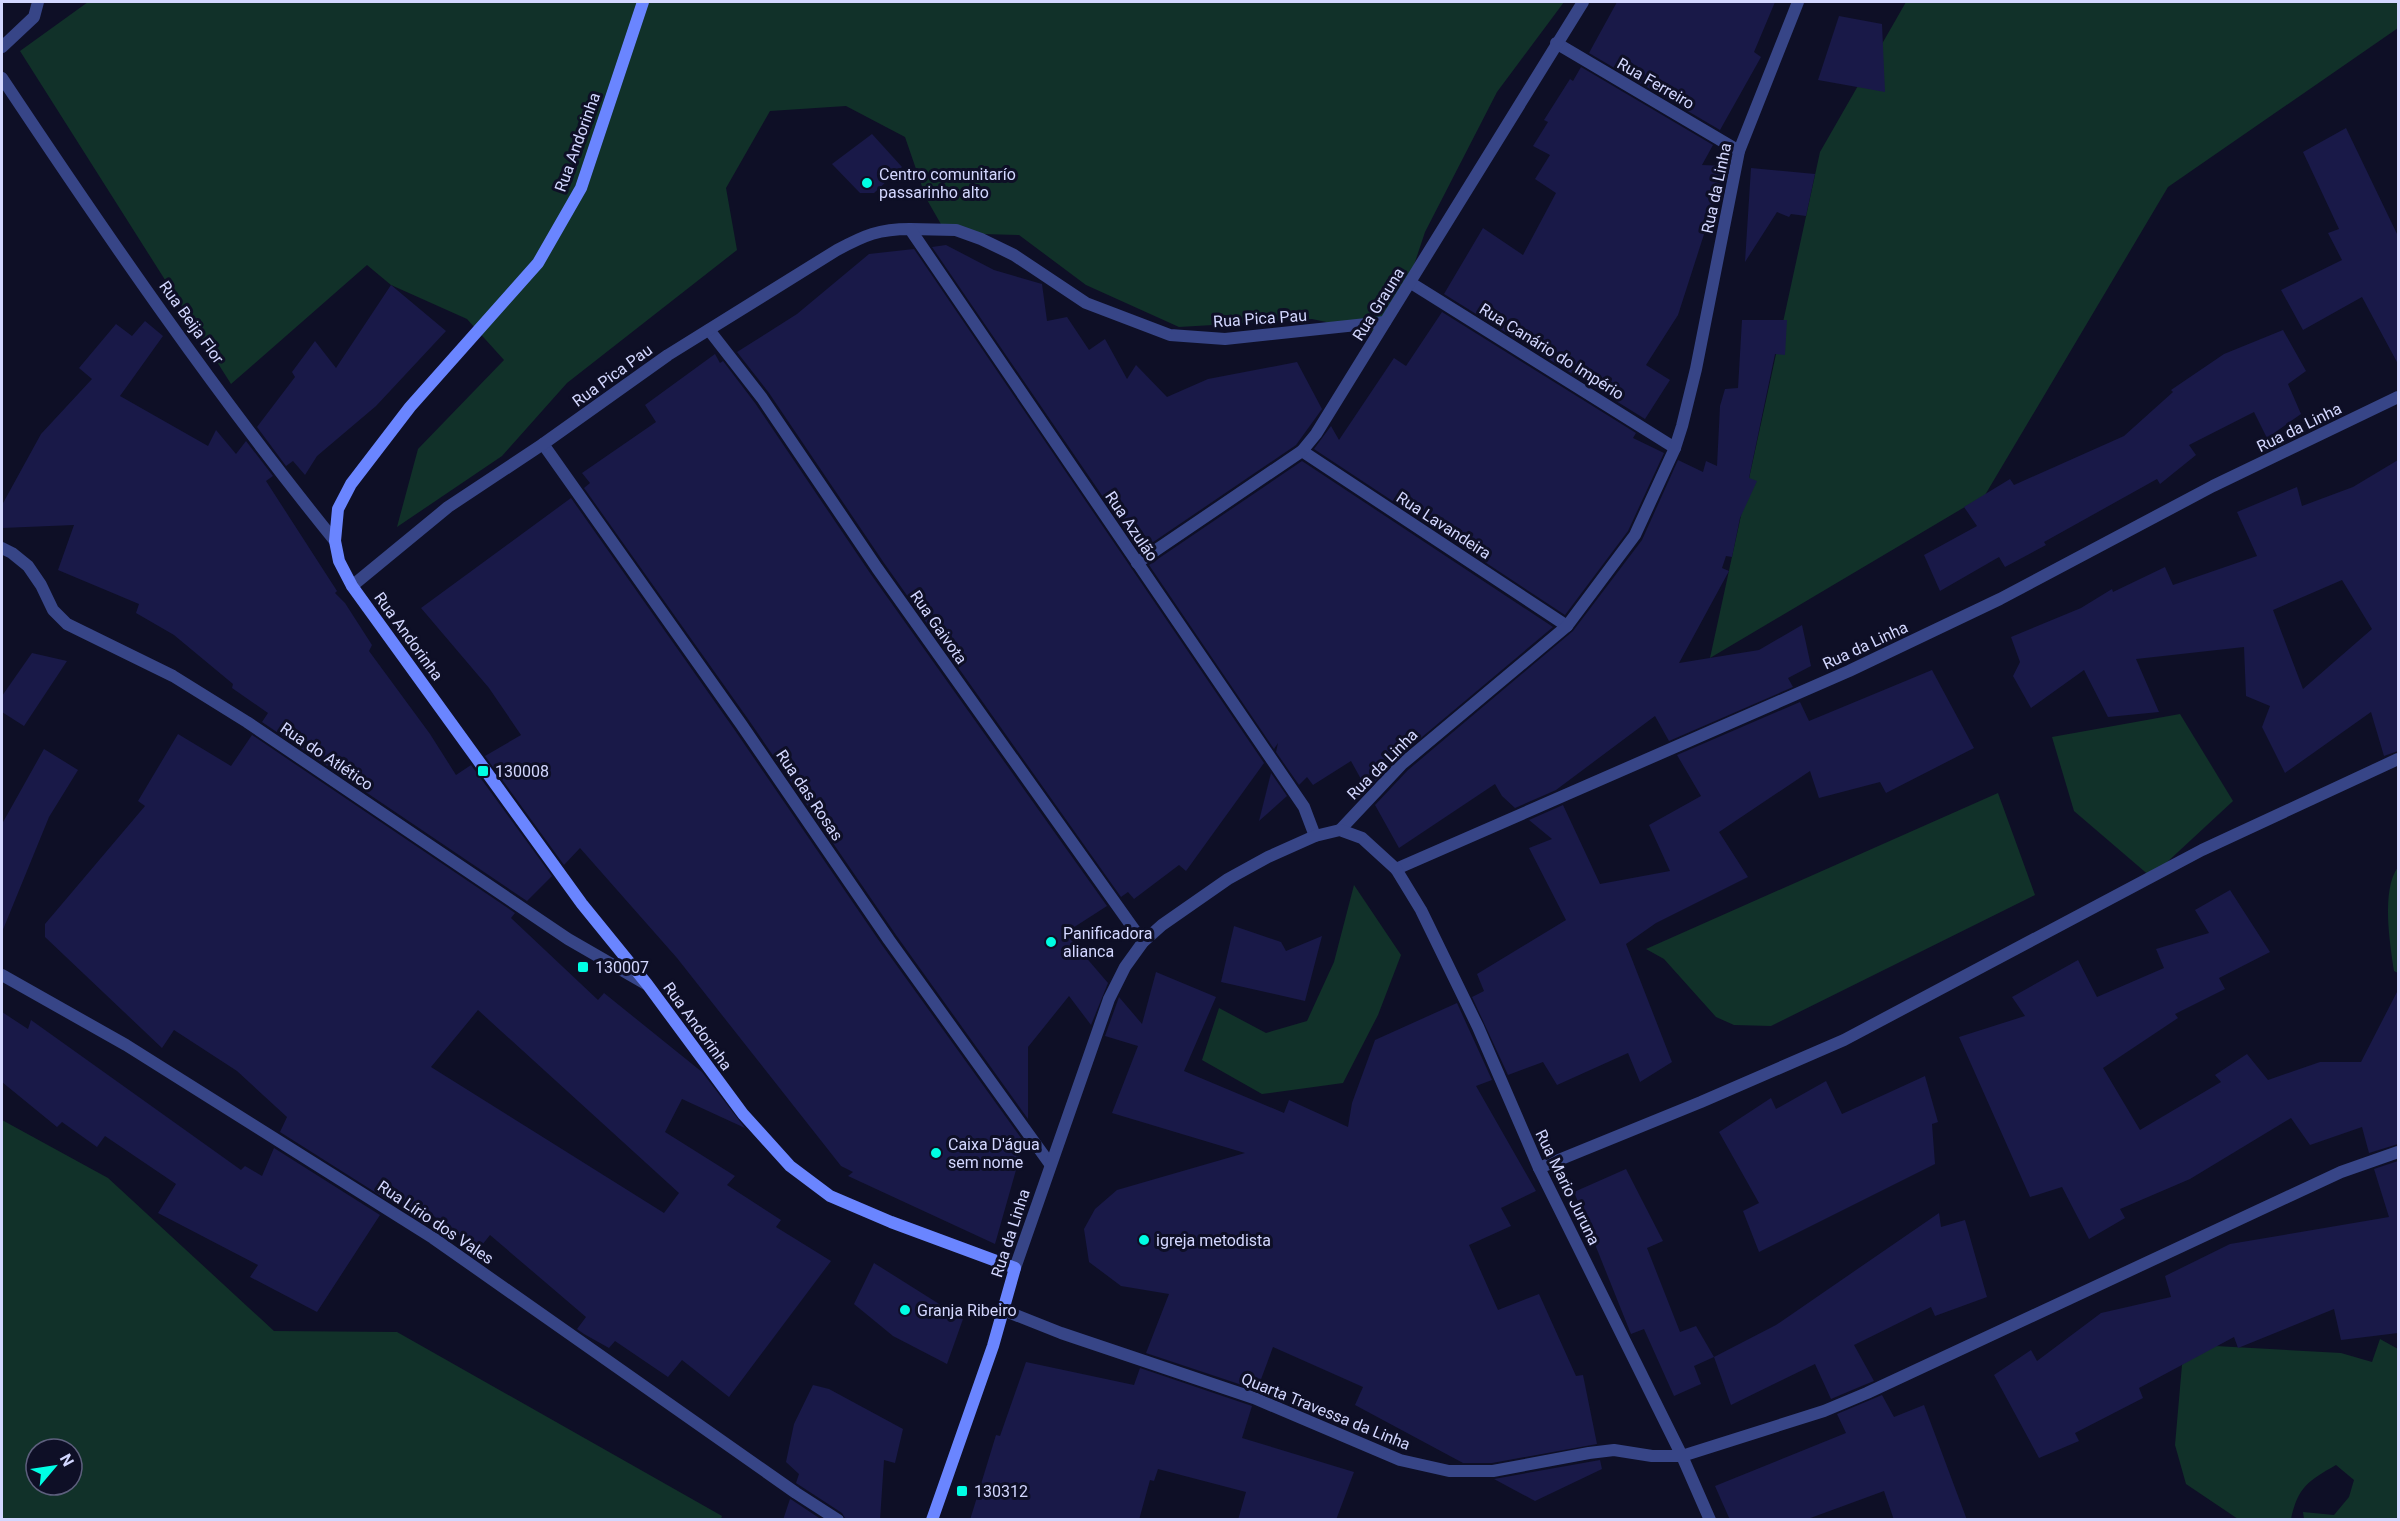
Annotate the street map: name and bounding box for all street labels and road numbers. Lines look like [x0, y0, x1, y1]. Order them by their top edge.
street label: Rua Ferreiro [1614, 54, 1698, 113]
street label: Rua Andorinha [551, 90, 604, 194]
street label: Rua da Linha [1698, 141, 1735, 235]
street label: Rua Grauna [1349, 264, 1408, 344]
street label: Rua Beija Flor [155, 277, 228, 368]
street label: Rua Canário do Império [1476, 299, 1628, 404]
street label: Rua Pica Pau [1213, 306, 1308, 331]
street label: Rua Pica Pau [569, 340, 656, 411]
street label: Rua da Linha [2254, 399, 2345, 456]
street label: Rua Azulão [1101, 488, 1162, 565]
street label: Rua Lavandeira [1393, 488, 1495, 563]
street label: Rua Gaivota [906, 587, 971, 668]
street label: Rua Andorinha [370, 588, 447, 684]
street label: Rua da Linha [1820, 617, 1911, 673]
street label: Rua do Atlético [277, 718, 377, 794]
street label: Rua da Linha [1343, 725, 1422, 804]
street label: Rua das Rosas [772, 746, 847, 844]
street label: Rua Andorinha [659, 978, 736, 1074]
street label: Rua Mario Juruna [1531, 1126, 1604, 1248]
street label: Rua Lírio dos Vales [374, 1177, 497, 1268]
street label: Rua da Linha [987, 1187, 1034, 1280]
street label: Quarta Travessa da Linha [1239, 1369, 1413, 1454]

